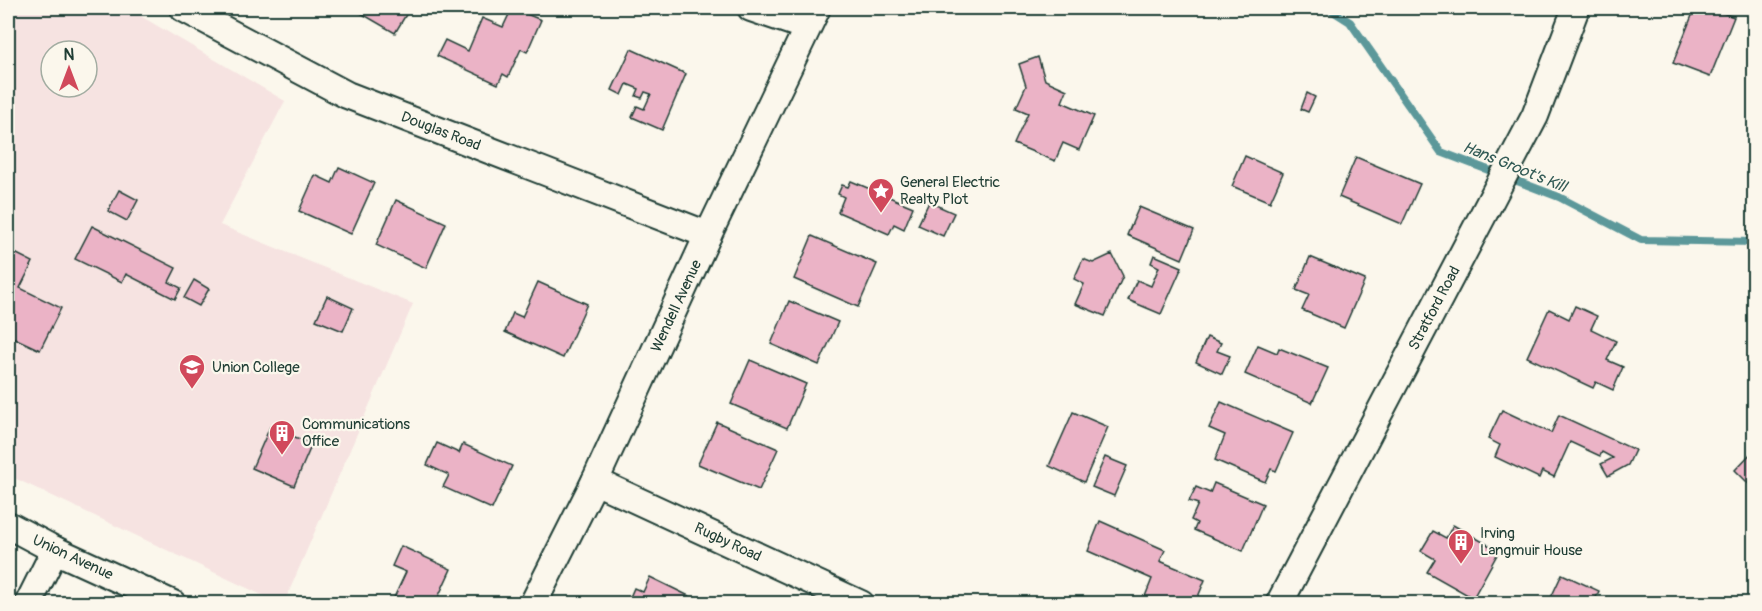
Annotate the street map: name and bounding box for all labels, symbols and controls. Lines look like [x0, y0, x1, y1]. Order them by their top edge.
north arrow [39, 39, 99, 99]
text: N [64, 45, 75, 65]
street label: Douglas Road [398, 108, 483, 155]
water label: Hans Groot's Kill [1460, 137, 1571, 198]
place label: General Electric Realty Plot [900, 173, 1001, 209]
place icon: General Electric Realty Plot [866, 176, 896, 214]
street label: Wendell Avenue [647, 256, 706, 355]
street label: Stratford Road [1404, 263, 1465, 354]
school or university icon: Union College [177, 352, 207, 390]
place label: Union College [212, 358, 300, 377]
place label: Communications Office [302, 415, 410, 451]
building icon: Communications Office [267, 418, 297, 456]
street label: Rugby Road [691, 519, 764, 566]
place label: Irving Langmuir House [1480, 524, 1583, 560]
building icon: Irving Langmuir House [1446, 527, 1476, 565]
street label: Union Avenue [29, 530, 117, 585]

